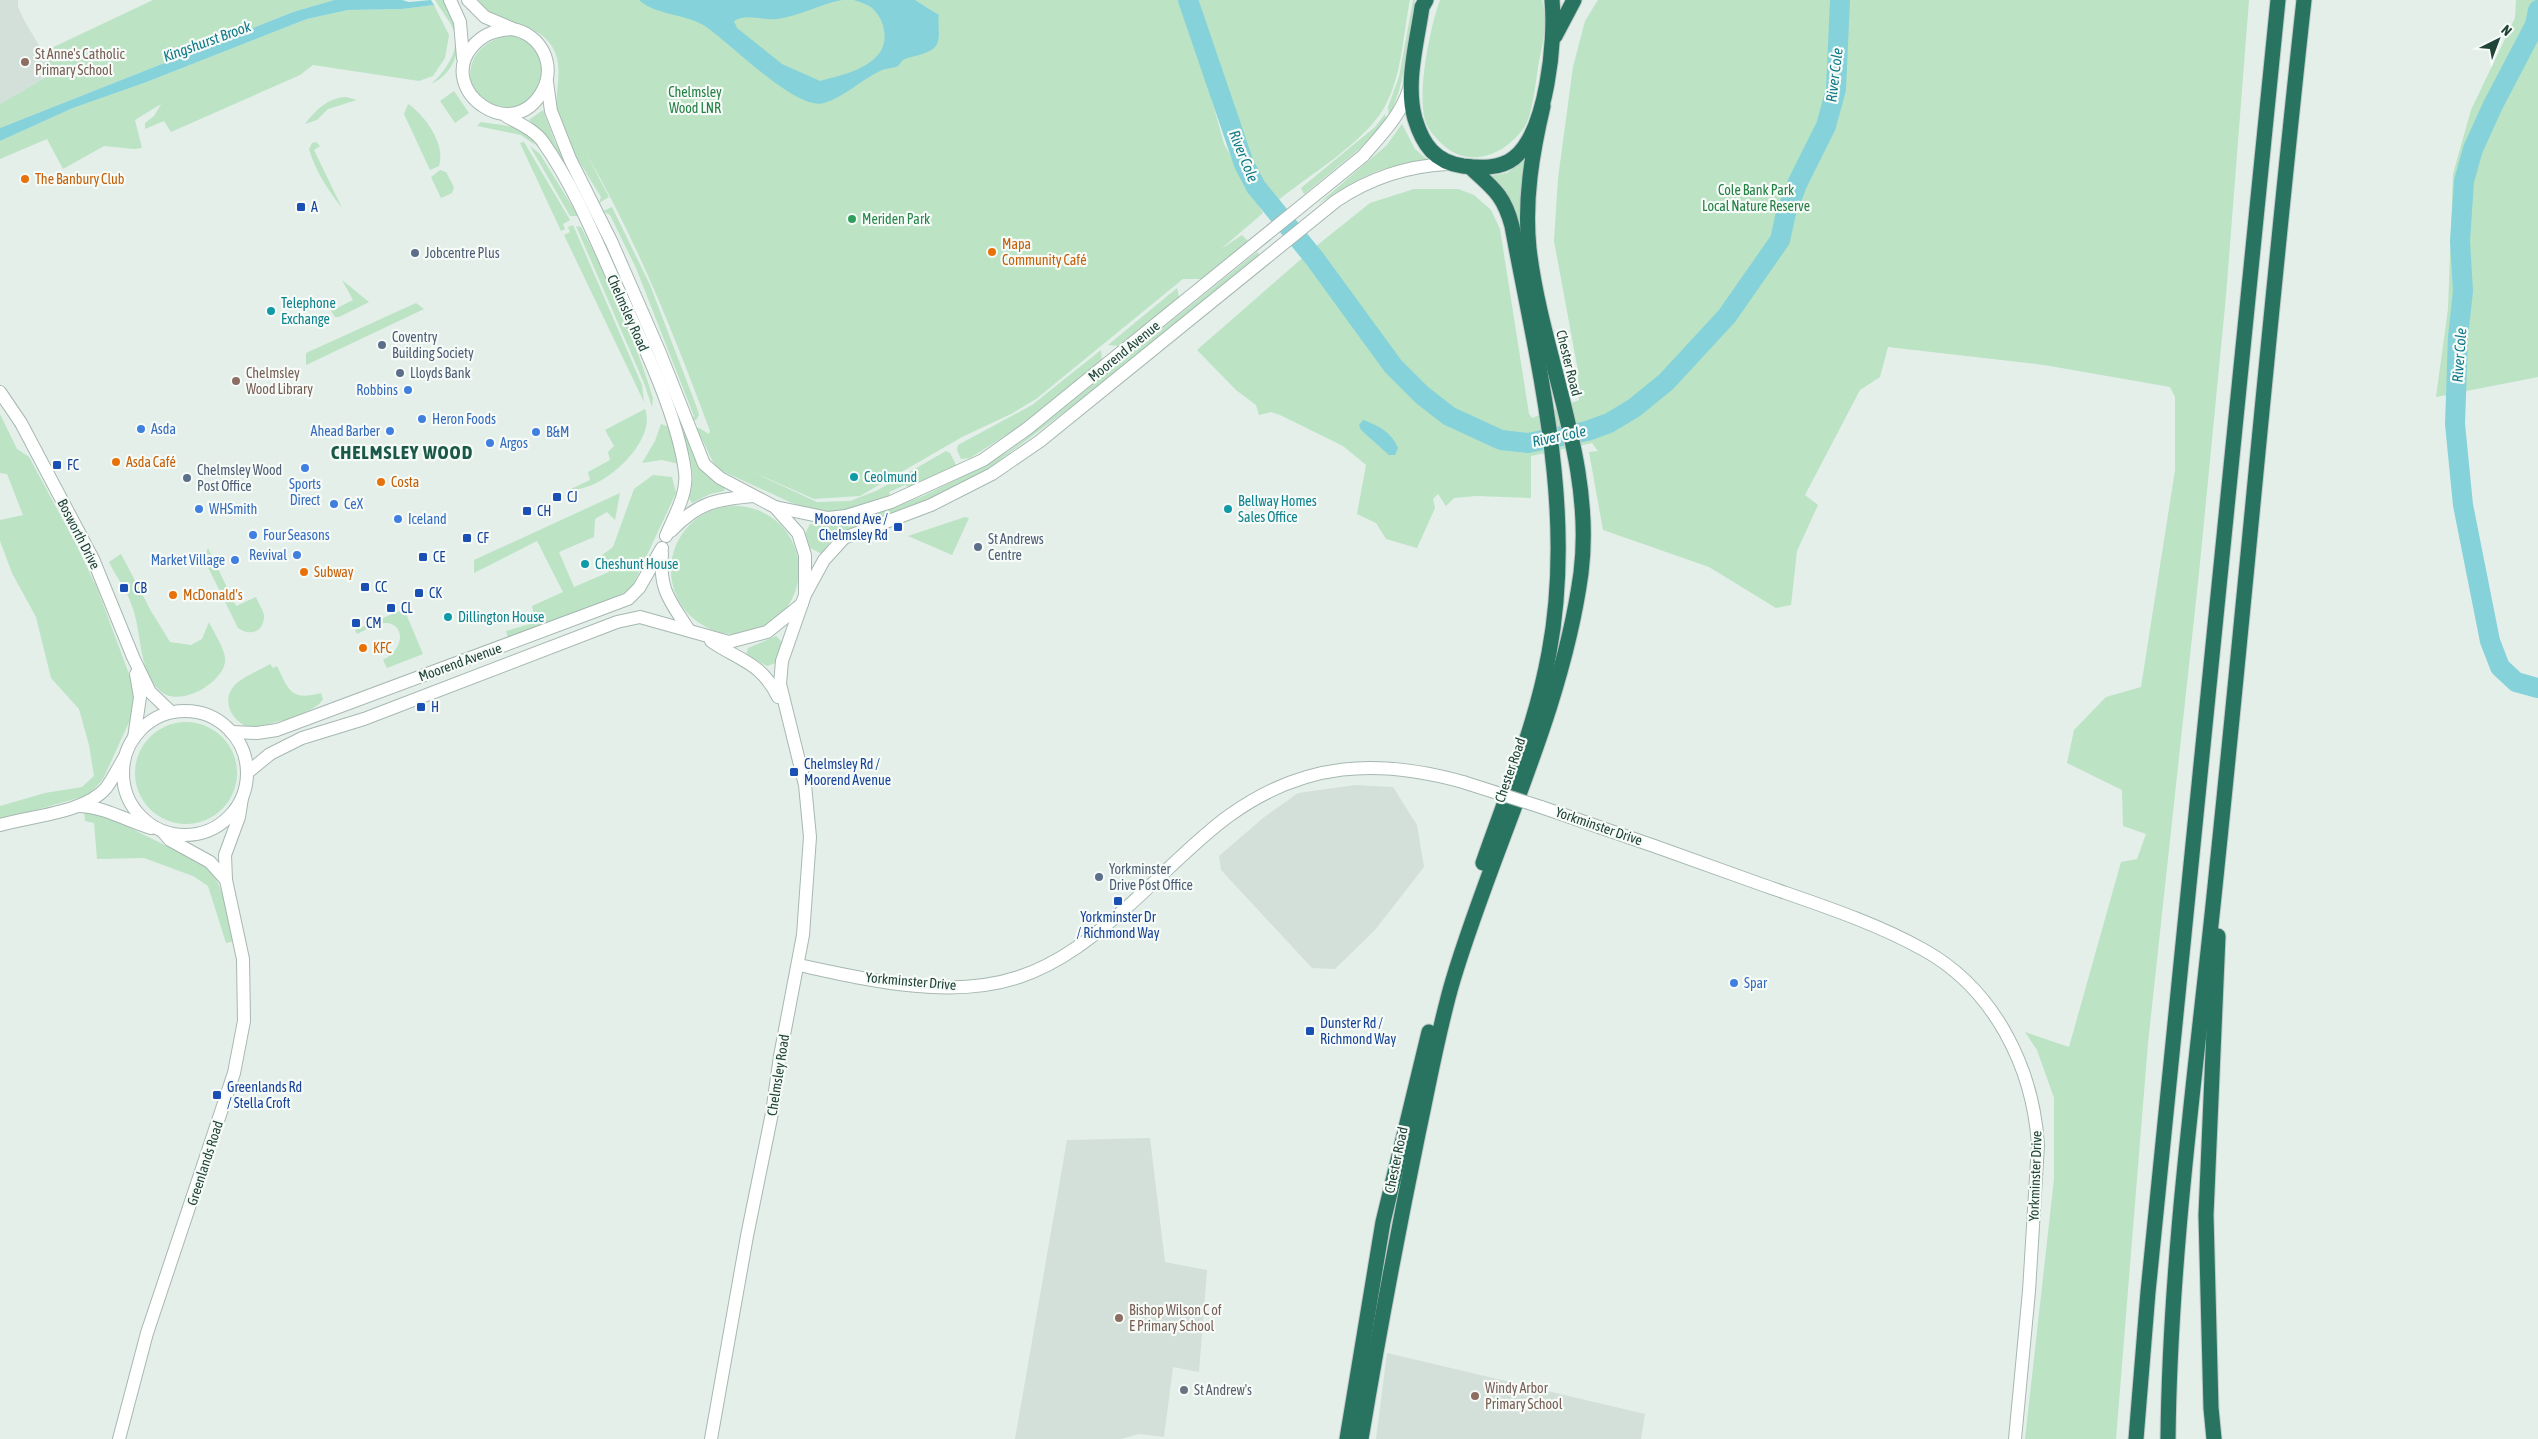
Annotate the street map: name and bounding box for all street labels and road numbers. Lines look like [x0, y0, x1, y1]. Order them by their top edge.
street label: Chelmsley Road [604, 272, 652, 354]
street label: Moorend Avenue [1085, 317, 1163, 385]
street label: Chester Road [1553, 328, 1585, 398]
street label: Bosworth Drive [54, 496, 104, 572]
street label: Moorend Avenue [416, 640, 504, 684]
street label: Chester Road [1491, 736, 1529, 804]
street label: Yorkminster Drive [1553, 804, 1645, 848]
street label: Yorkminster Drive [865, 969, 957, 993]
street label: Chelmsley Road [764, 1033, 792, 1117]
street label: Greenlands Road [184, 1119, 226, 1207]
street label: Chester Road [1381, 1125, 1411, 1195]
street label: Yorkminster Drive [2025, 1130, 2045, 1222]

